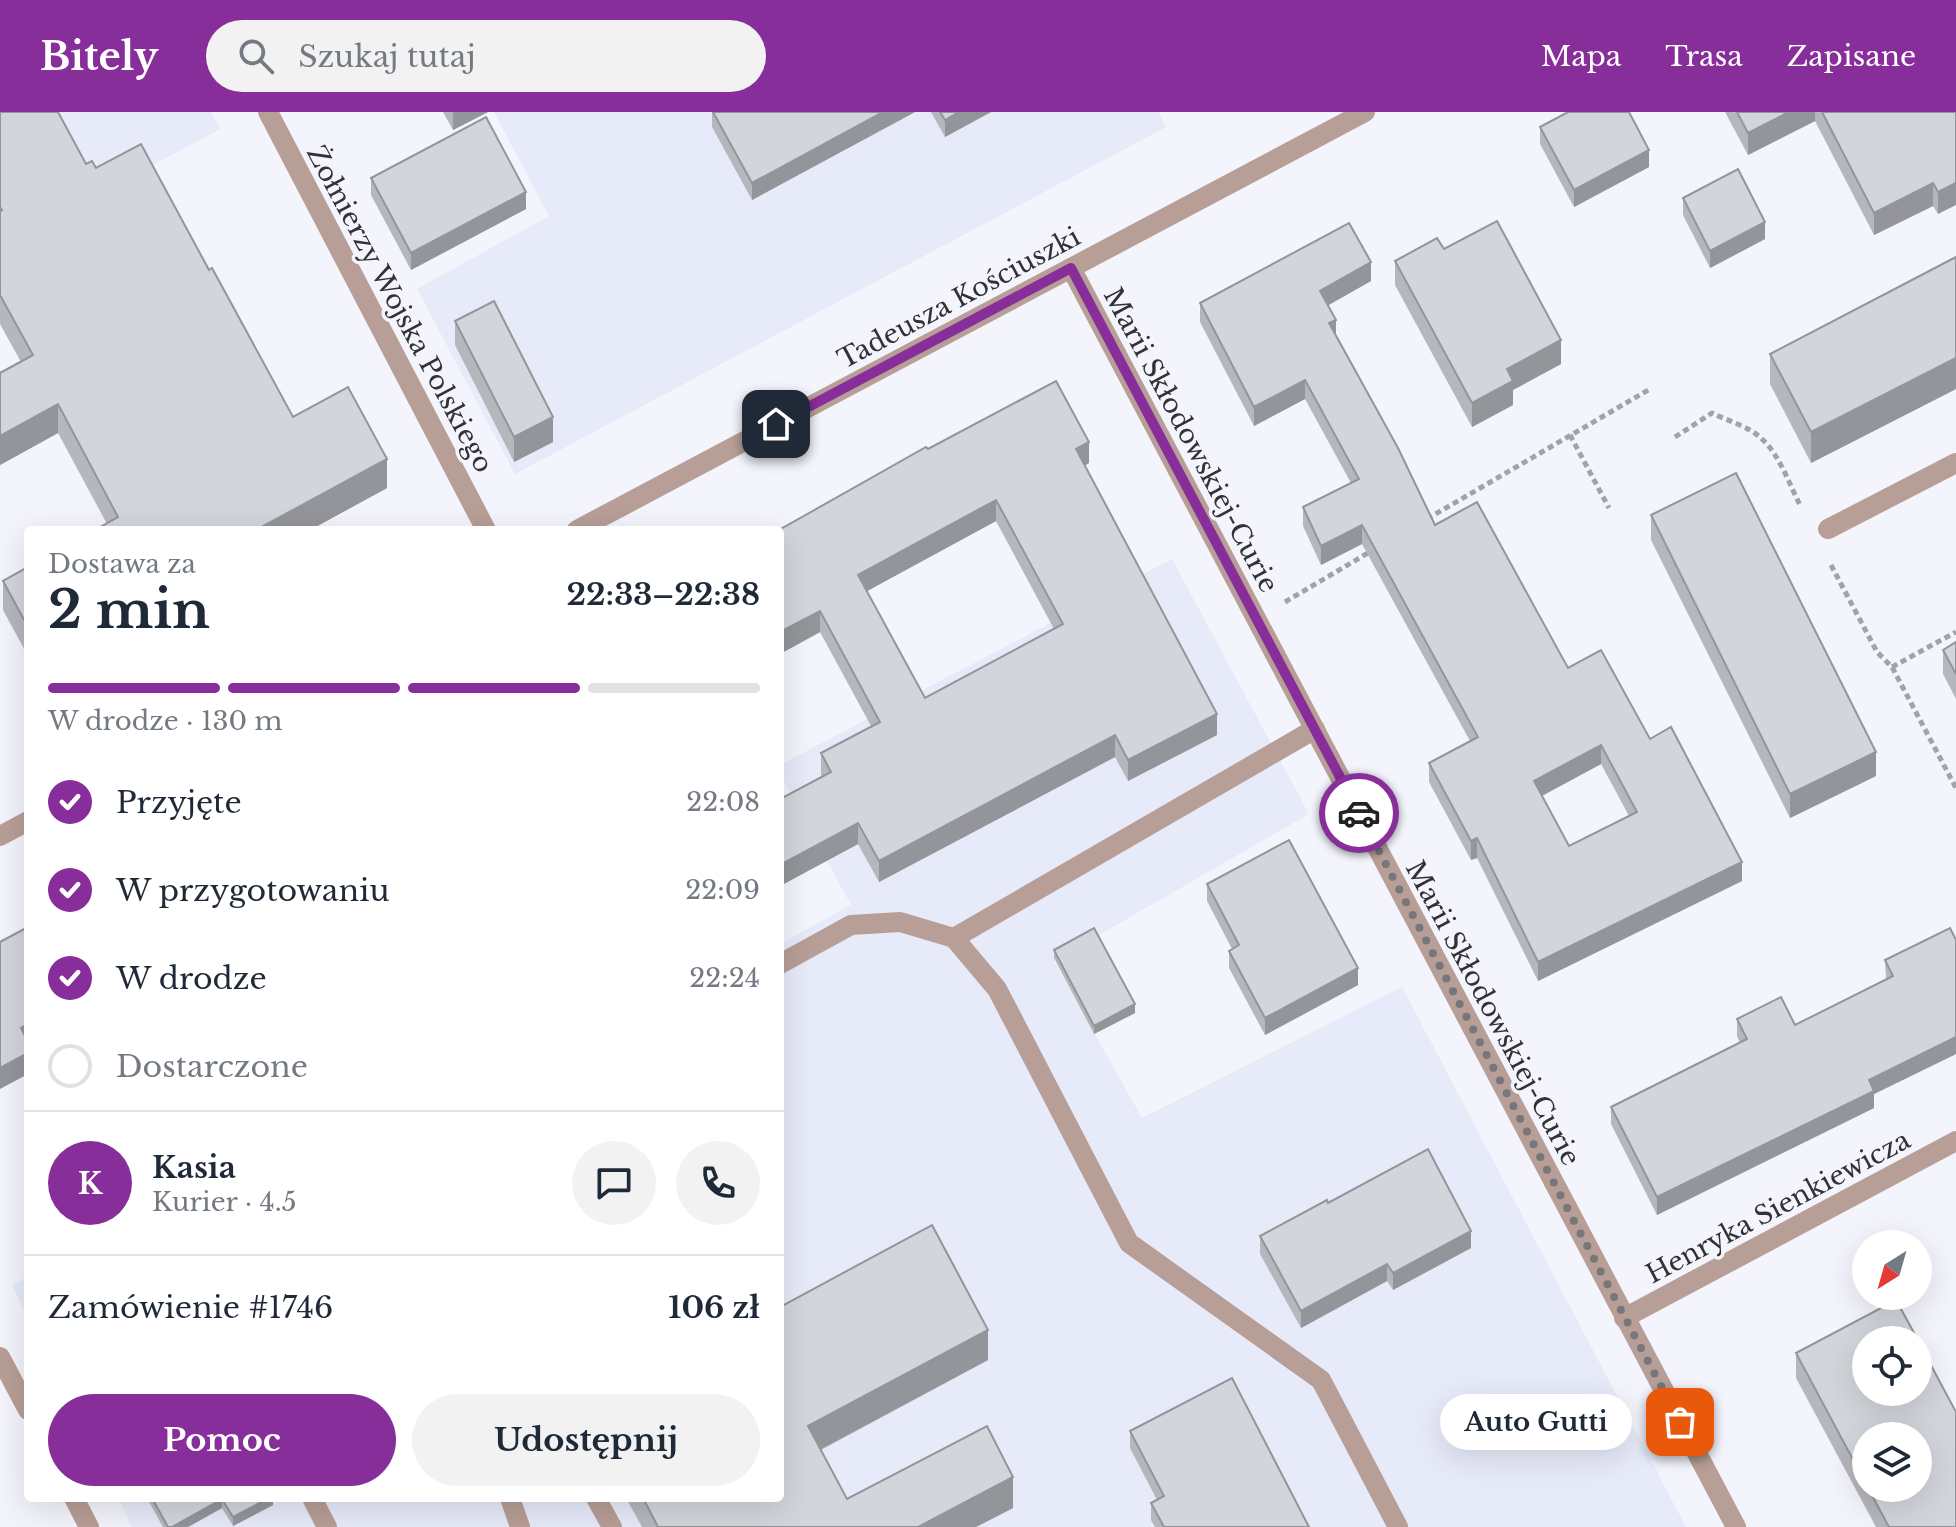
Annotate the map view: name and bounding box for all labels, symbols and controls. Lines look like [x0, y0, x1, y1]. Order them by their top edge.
search box [206, 20, 766, 92]
text: Bitely [40, 33, 158, 80]
icon: search [234, 34, 278, 78]
text: Szukaj tutaj [298, 38, 476, 75]
text: Mapa [1541, 39, 1621, 74]
text: Trasa [1665, 39, 1743, 74]
text: Zapisane [1787, 39, 1916, 74]
street label: Żołnierzy Wojska Polskiego [300, 140, 500, 478]
street label: Tadeusza Kościuszki [832, 220, 1086, 376]
street label: Marii Skłodowskiej-Curie [1097, 282, 1285, 598]
pin [742, 390, 810, 458]
icon: home [754, 402, 798, 446]
text: Dostawa za [48, 548, 196, 580]
text: 22:33–22:38 [567, 576, 760, 613]
text: 2 min [48, 578, 210, 642]
text: W drodze · 130 m [48, 705, 282, 737]
courier [1319, 773, 1399, 853]
icon: check [48, 780, 92, 824]
text: Przyjęte [116, 784, 242, 821]
text: 22:08 [686, 786, 760, 818]
icon: car [1337, 791, 1381, 835]
street label: Marii Skłodowskiej-Curie [1399, 855, 1587, 1171]
icon: check [48, 868, 92, 912]
text: W przygotowaniu [116, 872, 389, 909]
text: 22:09 [685, 874, 760, 906]
icon: check [48, 956, 92, 1000]
text: W drodze [116, 960, 267, 997]
text: 22:24 [689, 962, 760, 994]
text: Dostarczone [116, 1048, 308, 1085]
street label: Henryka Sienkiewicza [1641, 1123, 1916, 1290]
button: chat [572, 1141, 656, 1225]
button: phone [676, 1141, 760, 1225]
text: Kasia [152, 1149, 236, 1186]
text: K [78, 1165, 102, 1202]
text: Kurier · 4.5 [152, 1186, 296, 1218]
north arrow [1852, 1230, 1932, 1310]
map controls [1852, 1230, 1932, 1502]
text: Zamówienie #1746 [48, 1289, 333, 1326]
text: 106 zł [668, 1289, 760, 1326]
button: locate [1852, 1326, 1932, 1406]
pin [1646, 1388, 1714, 1456]
button: Pomoc [48, 1394, 396, 1486]
button: Udostępnij [412, 1394, 760, 1486]
callout: Auto Gutti [1440, 1394, 1632, 1450]
icon: bag [1658, 1400, 1702, 1444]
text: Auto Gutti [1464, 1406, 1608, 1438]
button: layers [1852, 1422, 1932, 1502]

